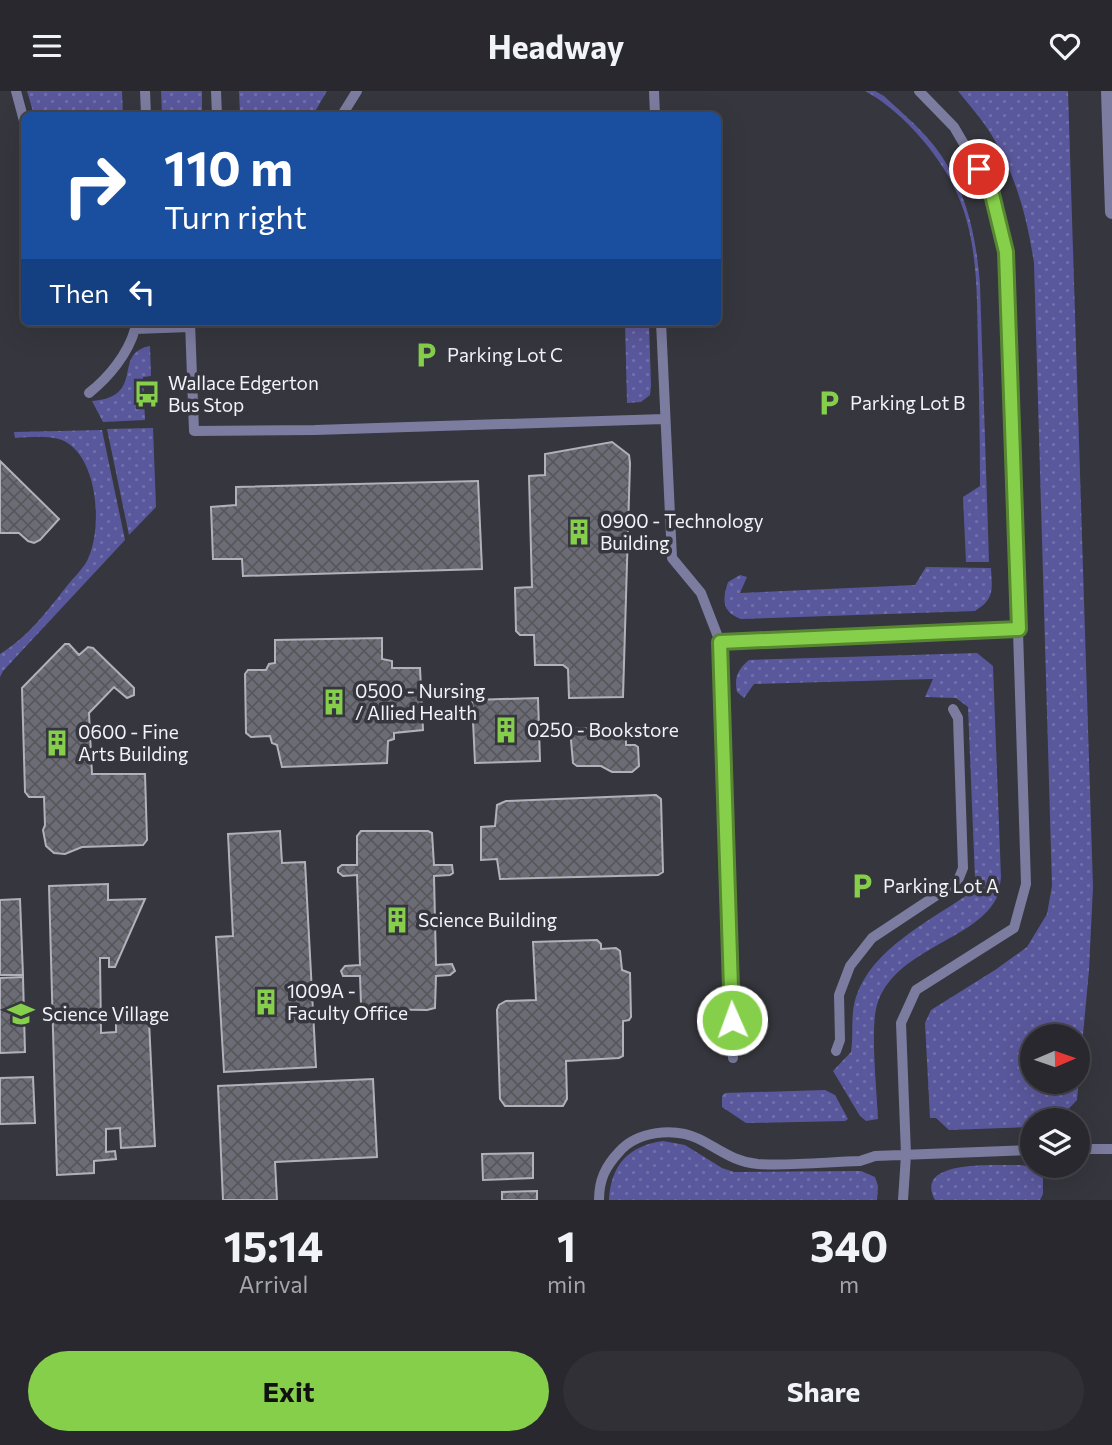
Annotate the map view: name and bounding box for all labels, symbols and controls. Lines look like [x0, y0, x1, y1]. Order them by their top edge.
text: Headway [488, 26, 624, 66]
icon: menu [28, 27, 66, 65]
icon: heart [1046, 27, 1084, 65]
text: 110 m [164, 136, 293, 196]
pin [949, 139, 1009, 199]
icon: right [49, 140, 140, 231]
icon: arrive [960, 150, 998, 188]
text: Turn right [164, 196, 307, 236]
icon: left [123, 273, 161, 311]
text: Then [49, 277, 109, 308]
parking icon: Parking Lot C [411, 340, 441, 370]
place label: Parking Lot C [447, 343, 563, 366]
place label: Wallace Edgerton Bus Stop [168, 371, 319, 416]
bus stop icon: Wallace Edgerton Bus Stop [132, 379, 162, 409]
parking icon: Parking Lot B [814, 388, 844, 418]
place label: Parking Lot B [850, 391, 965, 414]
place label: 0900 - Technology Building [600, 509, 764, 554]
building icon: 0900 - Technology Building [564, 517, 594, 547]
place label: 0500 - Nursing / Allied Health [355, 679, 485, 724]
building icon: 0500 - Nursing / Allied Health [319, 687, 349, 717]
building icon: 0250 - Bookstore [491, 715, 521, 745]
place label: 0250 - Bookstore [527, 718, 679, 741]
place label: 0600 - Fine Arts Building [78, 720, 188, 765]
building icon: 0600 - Fine Arts Building [42, 728, 72, 758]
parking icon: Parking Lot A [847, 871, 877, 901]
place label: Parking Lot A [883, 874, 999, 897]
building icon: Science Building [382, 905, 412, 935]
place label: Science Building [418, 908, 557, 931]
place label: 1009A - Faculty Office [287, 979, 408, 1024]
position arrow [695, 983, 769, 1057]
building icon: 1009A - Faculty Office [251, 987, 281, 1017]
school or university icon: Science Village [6, 999, 36, 1029]
place label: Science Village [42, 1002, 169, 1025]
north arrow [1020, 1024, 1090, 1094]
map controls [1020, 1024, 1090, 1178]
button: layers [1020, 1108, 1090, 1178]
text: 15:14 [224, 1219, 323, 1271]
text: 1 [557, 1219, 576, 1271]
text: 340 [810, 1219, 888, 1271]
text: Arrival [239, 1270, 308, 1298]
text: min [547, 1270, 586, 1298]
text: m [839, 1270, 859, 1298]
button: Exit [28, 1351, 549, 1431]
button: Share [563, 1351, 1084, 1431]

